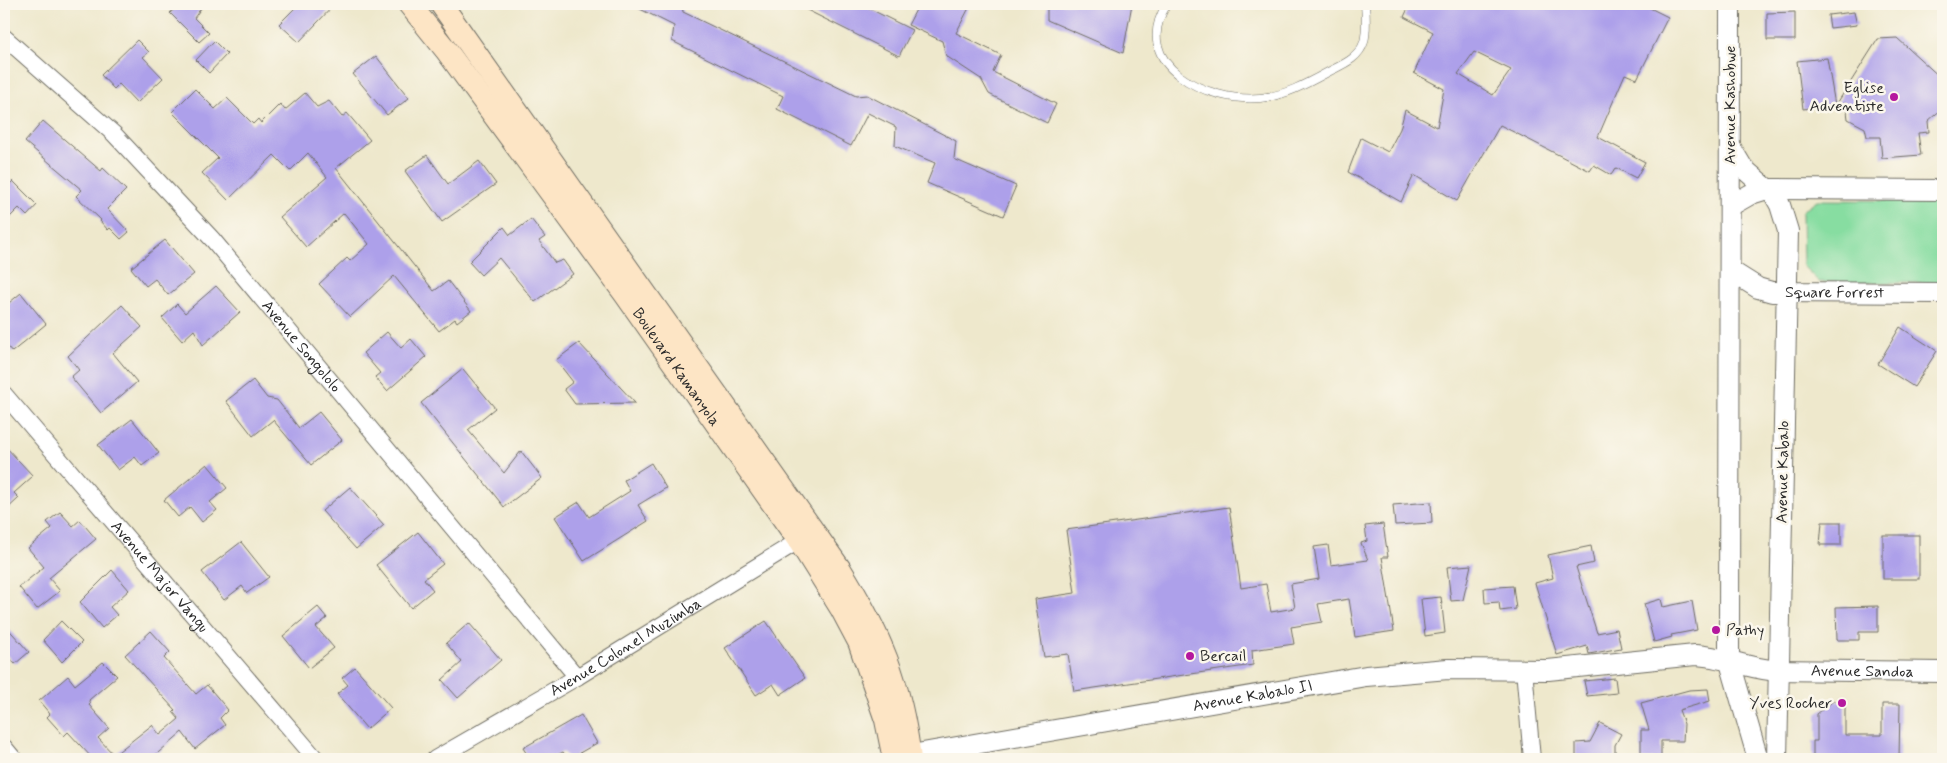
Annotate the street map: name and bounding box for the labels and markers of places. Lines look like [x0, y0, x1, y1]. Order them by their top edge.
place label: Eglise Adventiste [1810, 78, 1884, 117]
marker: Eglise Adventiste [1888, 91, 1900, 103]
place label: Pathy [1726, 620, 1764, 641]
marker: Pathy [1710, 624, 1722, 636]
place label: Bercail [1200, 646, 1246, 667]
marker: Bercail [1184, 650, 1196, 662]
place label: Yves Rocher [1749, 693, 1832, 714]
marker: Yves Rocher [1836, 697, 1848, 709]

